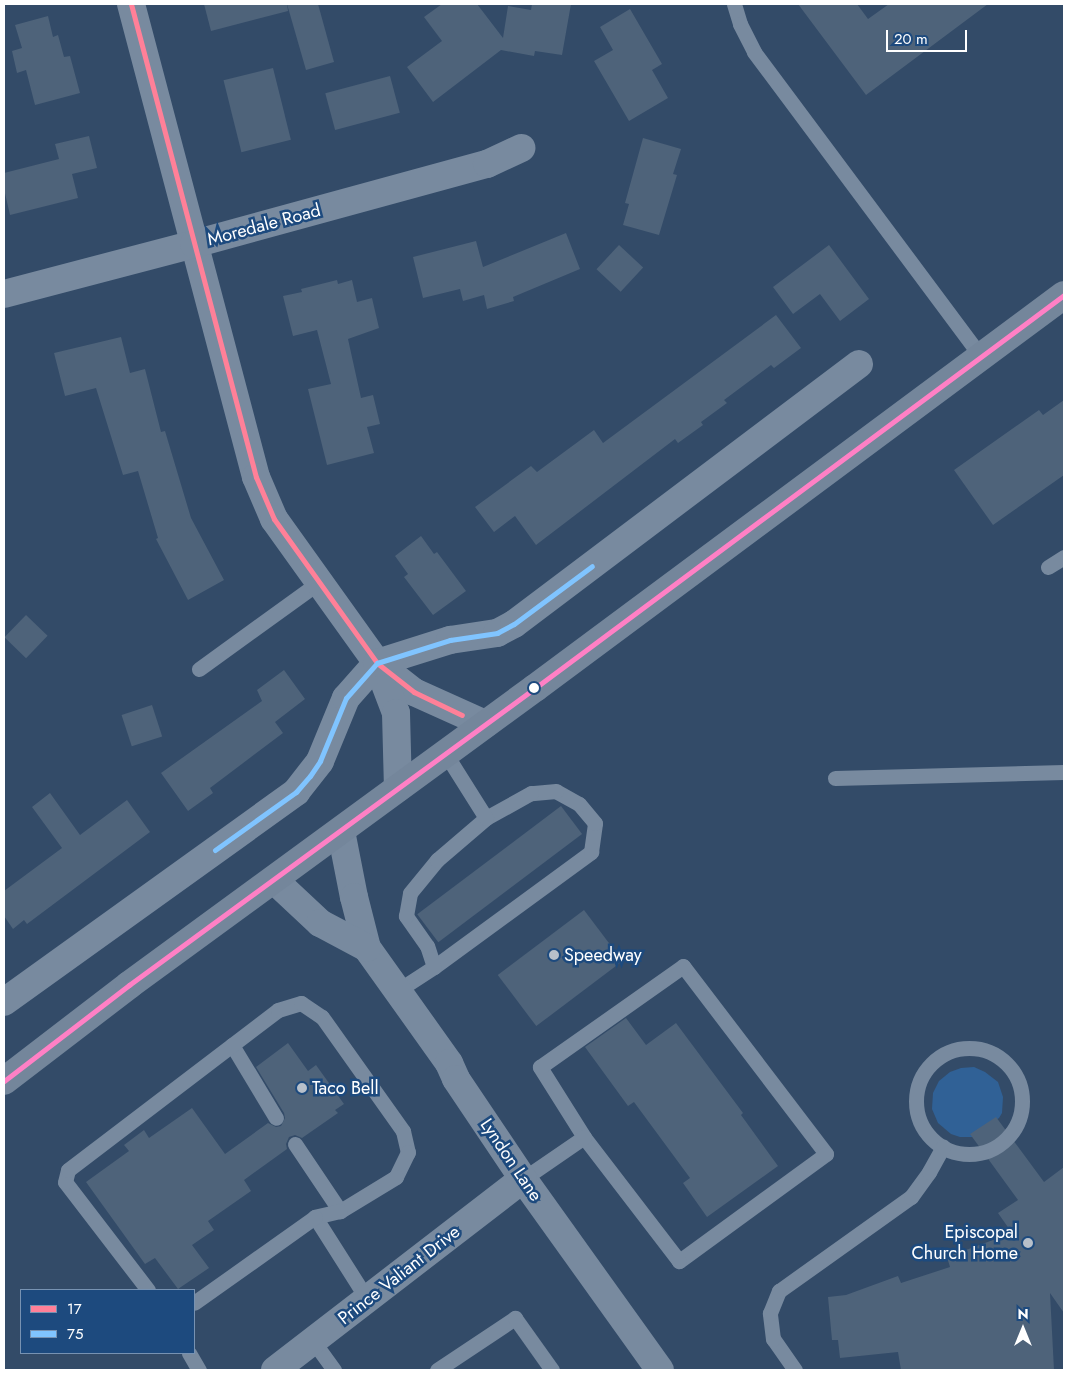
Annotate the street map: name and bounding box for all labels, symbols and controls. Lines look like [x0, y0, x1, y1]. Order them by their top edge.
scale bar [888, 20, 969, 52]
text: 20 m [894, 28, 928, 50]
street label: Moredale Road [205, 200, 323, 250]
unlabelled marker [529, 683, 539, 693]
place label: Speedway [564, 944, 642, 966]
marker: Speedway [548, 949, 560, 961]
place label: Taco Bell [312, 1077, 379, 1099]
marker: Taco Bell [296, 1082, 308, 1094]
street label: Lyndon Lane [475, 1115, 547, 1205]
street label: Prince Valiant Drive [334, 1221, 464, 1329]
place label: Episcopal Church Home [911, 1222, 1018, 1264]
marker: Episcopal Church Home [1022, 1237, 1034, 1249]
legend [20, 1289, 195, 1354]
text: 17 [67, 1298, 82, 1320]
north arrow [998, 1304, 1048, 1354]
text: N [1017, 1304, 1029, 1324]
text: 75 [67, 1323, 83, 1345]

